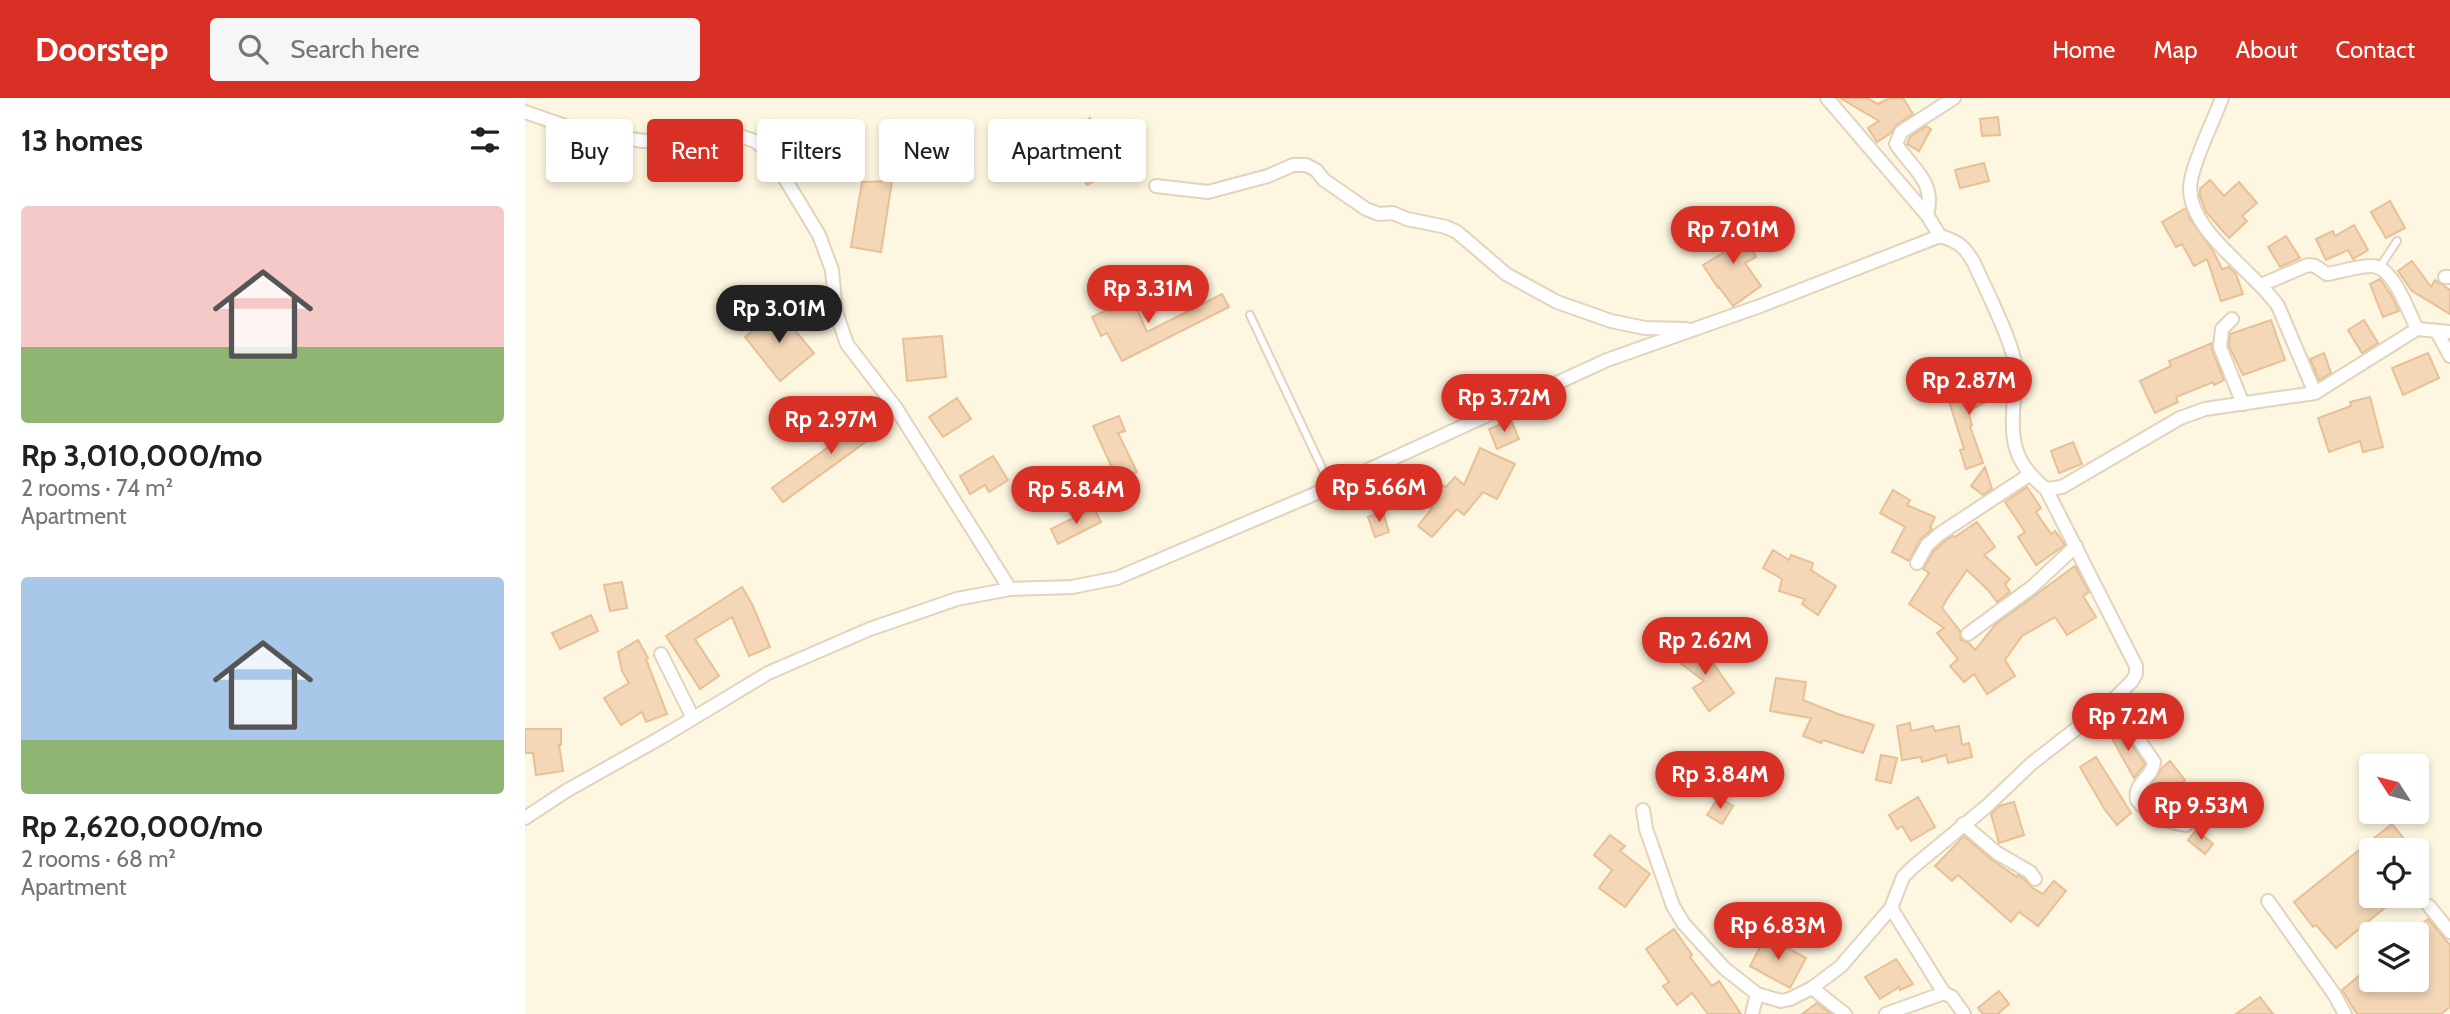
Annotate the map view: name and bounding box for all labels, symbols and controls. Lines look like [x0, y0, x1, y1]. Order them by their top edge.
search box [210, 18, 700, 81]
text: Doorstep [35, 29, 168, 69]
icon: search [234, 30, 272, 68]
text: Search here [290, 33, 419, 65]
text: Home [2052, 35, 2115, 64]
text: Map [2153, 35, 2198, 64]
text: About [2236, 35, 2298, 64]
text: Contact [2336, 35, 2415, 64]
chip: Buy [546, 119, 633, 182]
chip: Rent [647, 119, 743, 182]
chip: Filters [757, 119, 865, 182]
chip: New [879, 119, 974, 182]
chip: Apartment [988, 119, 1146, 182]
icon: filters [466, 121, 504, 159]
text: 13 homes [21, 122, 143, 159]
pin: Rp 7.01M [1661, 206, 1805, 266]
text: Rp 7.01M [1687, 215, 1779, 243]
icon: home [200, 251, 326, 377]
pin: Rp 3.31M [1076, 266, 1220, 325]
text: Rp 3.31M [1103, 274, 1193, 302]
pin: Rp 3.01M [707, 286, 851, 345]
text: Rp 3.01M [732, 294, 826, 322]
pin: Rp 2.87M [1897, 358, 2041, 417]
text: Rp 2.87M [1922, 366, 2016, 394]
pin: Rp 3.72M [1432, 374, 1576, 434]
text: Rp 3.72M [1457, 383, 1551, 411]
pin: Rp 2.97M [759, 396, 903, 456]
text: Rp 2.97M [785, 405, 877, 433]
text: Rp 3,010,000/mo [21, 437, 262, 474]
pin: Rp 5.66M [1307, 464, 1451, 524]
pin: Rp 5.84M [1004, 466, 1148, 526]
text: Rp 5.66M [1331, 473, 1427, 501]
text: 2 rooms · 74 m² [21, 474, 173, 502]
text: Rp 5.84M [1027, 475, 1125, 503]
text: Apartment [21, 502, 126, 530]
pin: Rp 2.62M [1633, 618, 1777, 677]
icon: home [200, 622, 326, 748]
text: Rp 2.62M [1658, 626, 1752, 654]
pin: Rp 7.2M [2063, 694, 2193, 753]
text: Rp 7.2M [2088, 702, 2168, 730]
pin: Rp 3.84M [1648, 752, 1792, 811]
north arrow [2359, 754, 2429, 824]
map controls [2359, 754, 2429, 992]
text: Rp 3.84M [1671, 760, 1769, 788]
pin: Rp 9.53M [2129, 782, 2273, 842]
text: Rp 9.53M [2154, 791, 2248, 819]
text: Rp 2,620,000/mo [21, 808, 263, 845]
button: locate [2359, 838, 2429, 908]
text: 2 rooms · 68 m² [21, 845, 176, 873]
text: Apartment [21, 873, 126, 901]
pin: Rp 6.83M [1706, 902, 1850, 962]
text: Rp 6.83M [1730, 911, 1826, 939]
button: layers [2359, 922, 2429, 992]

